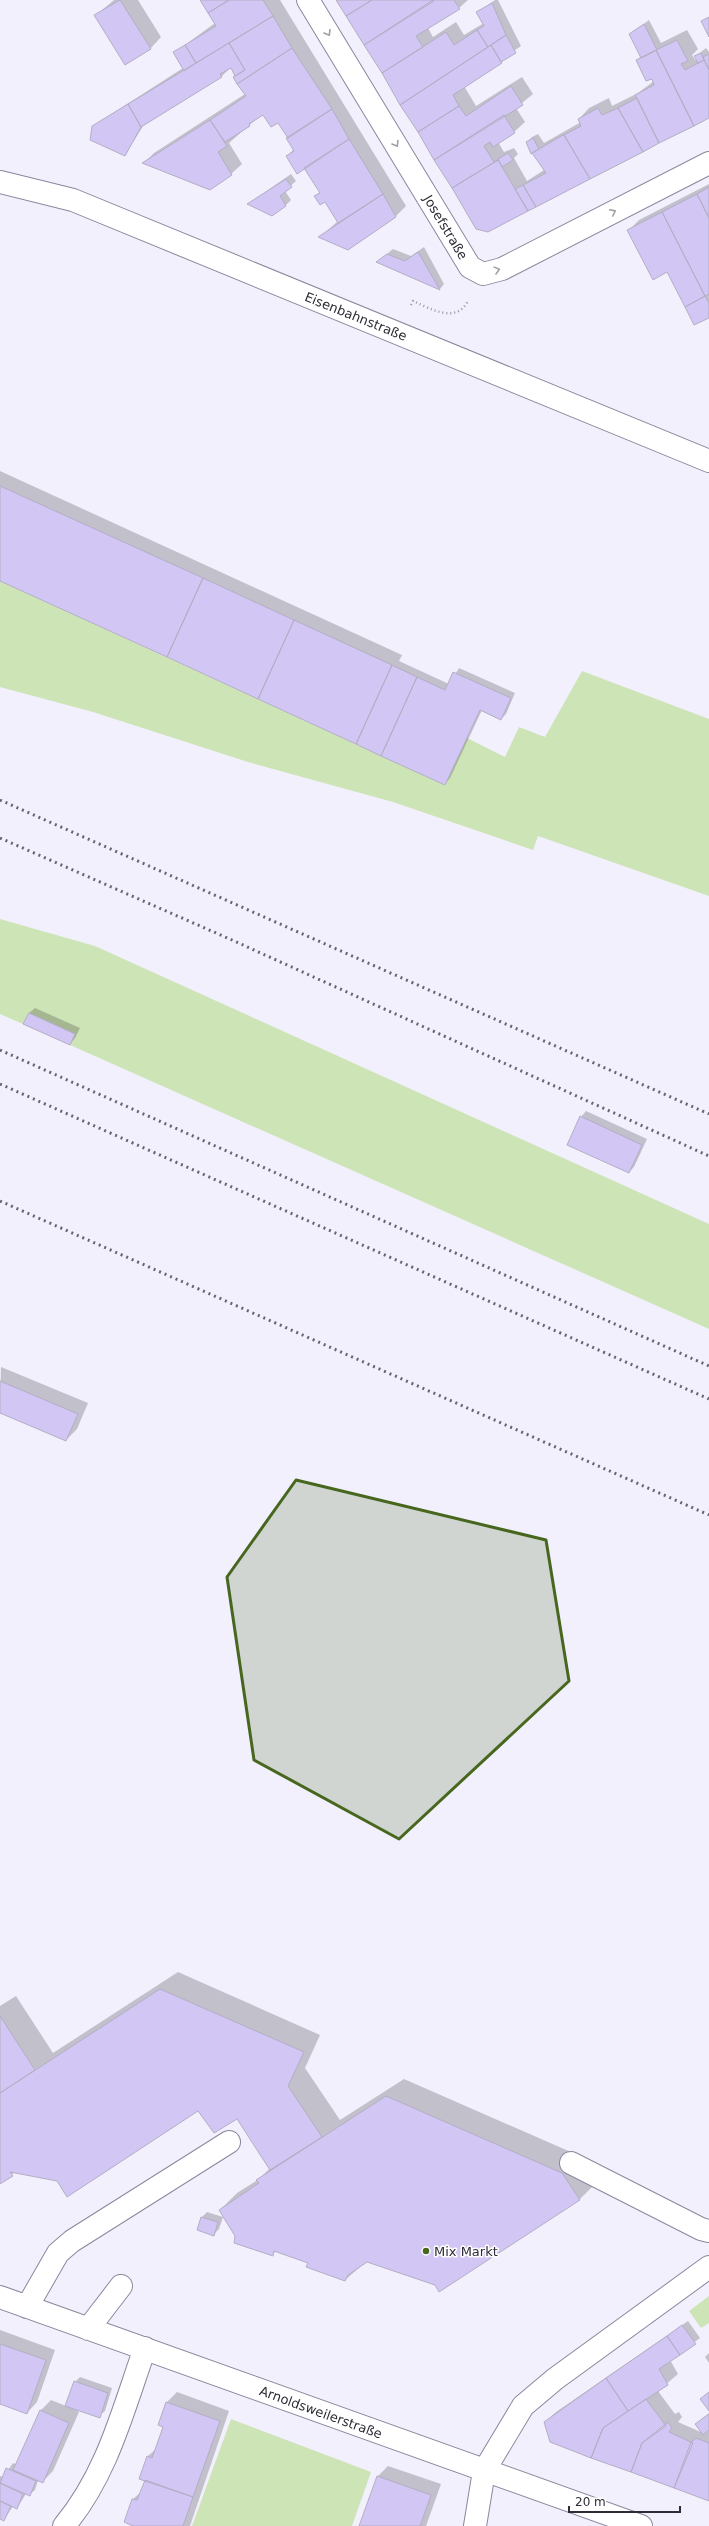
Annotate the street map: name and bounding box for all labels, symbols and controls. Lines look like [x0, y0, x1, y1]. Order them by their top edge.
one-way arrow [323, 29, 331, 36]
one-way arrow [391, 140, 398, 147]
street label: Josefstraße [420, 191, 471, 262]
one-way arrow [608, 209, 616, 217]
one-way arrow [493, 266, 500, 275]
street label: Eisenbahnstraße [303, 289, 409, 344]
place label: Mix Markt [434, 2244, 498, 2259]
marker: Mix Markt [421, 2246, 431, 2256]
street label: Arnoldsweilerstraße [257, 2383, 384, 2442]
scale bar [569, 2488, 680, 2514]
text: 20 m [575, 2495, 606, 2509]

